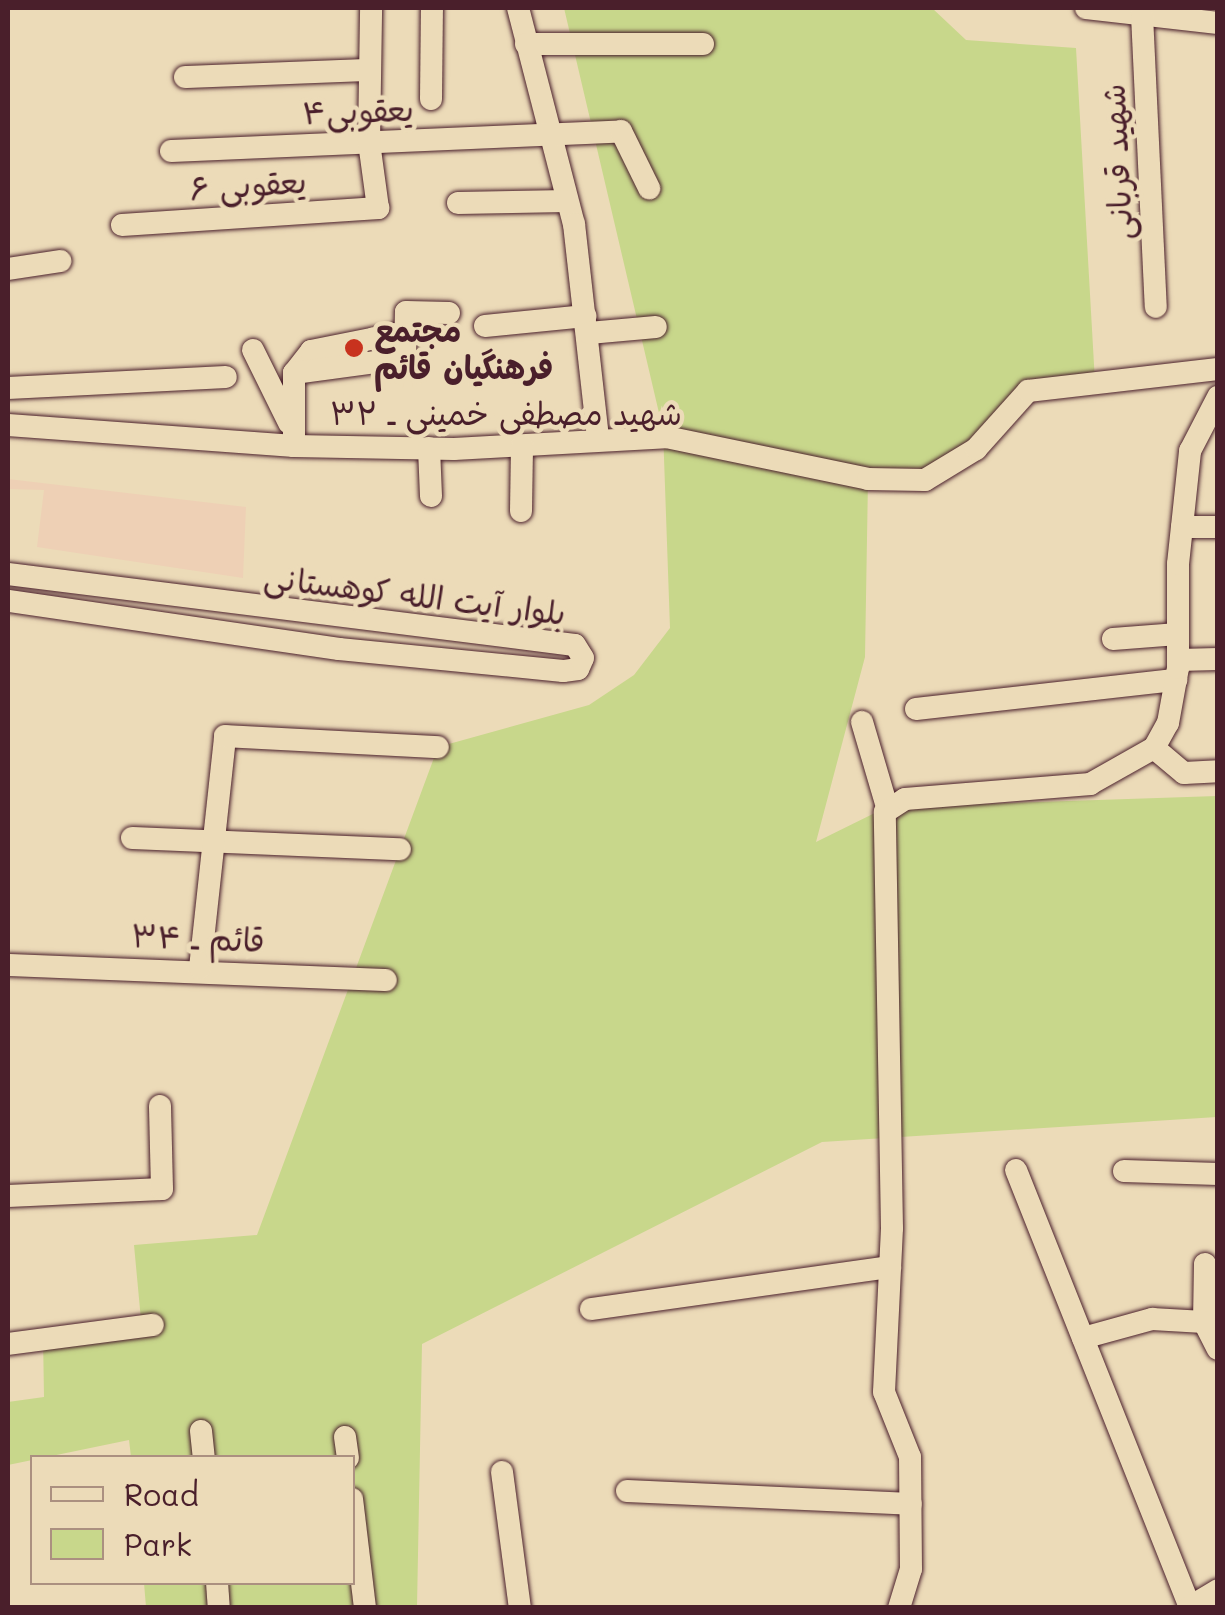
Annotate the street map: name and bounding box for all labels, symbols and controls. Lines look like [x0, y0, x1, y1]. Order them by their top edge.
street label: شهید قربانی [1093, 83, 1139, 241]
street label: یعقوبی۴ [302, 89, 414, 131]
street label: یعقوبی ۶ [188, 161, 308, 207]
place label: مجتمع فرهنگیان قائم [374, 311, 553, 386]
marker: مجتمع فرهنگیان قائم [343, 337, 365, 359]
street label: شهید مصطفی خمینی ـ ۳۲ [330, 393, 682, 431]
street label: بلوار آیت الله کوهستانی [262, 556, 568, 632]
street label: قائم ـ ۳۴ [131, 915, 265, 959]
legend [30, 1455, 355, 1585]
text: Road [124, 1474, 199, 1514]
text: Park [124, 1524, 192, 1564]

